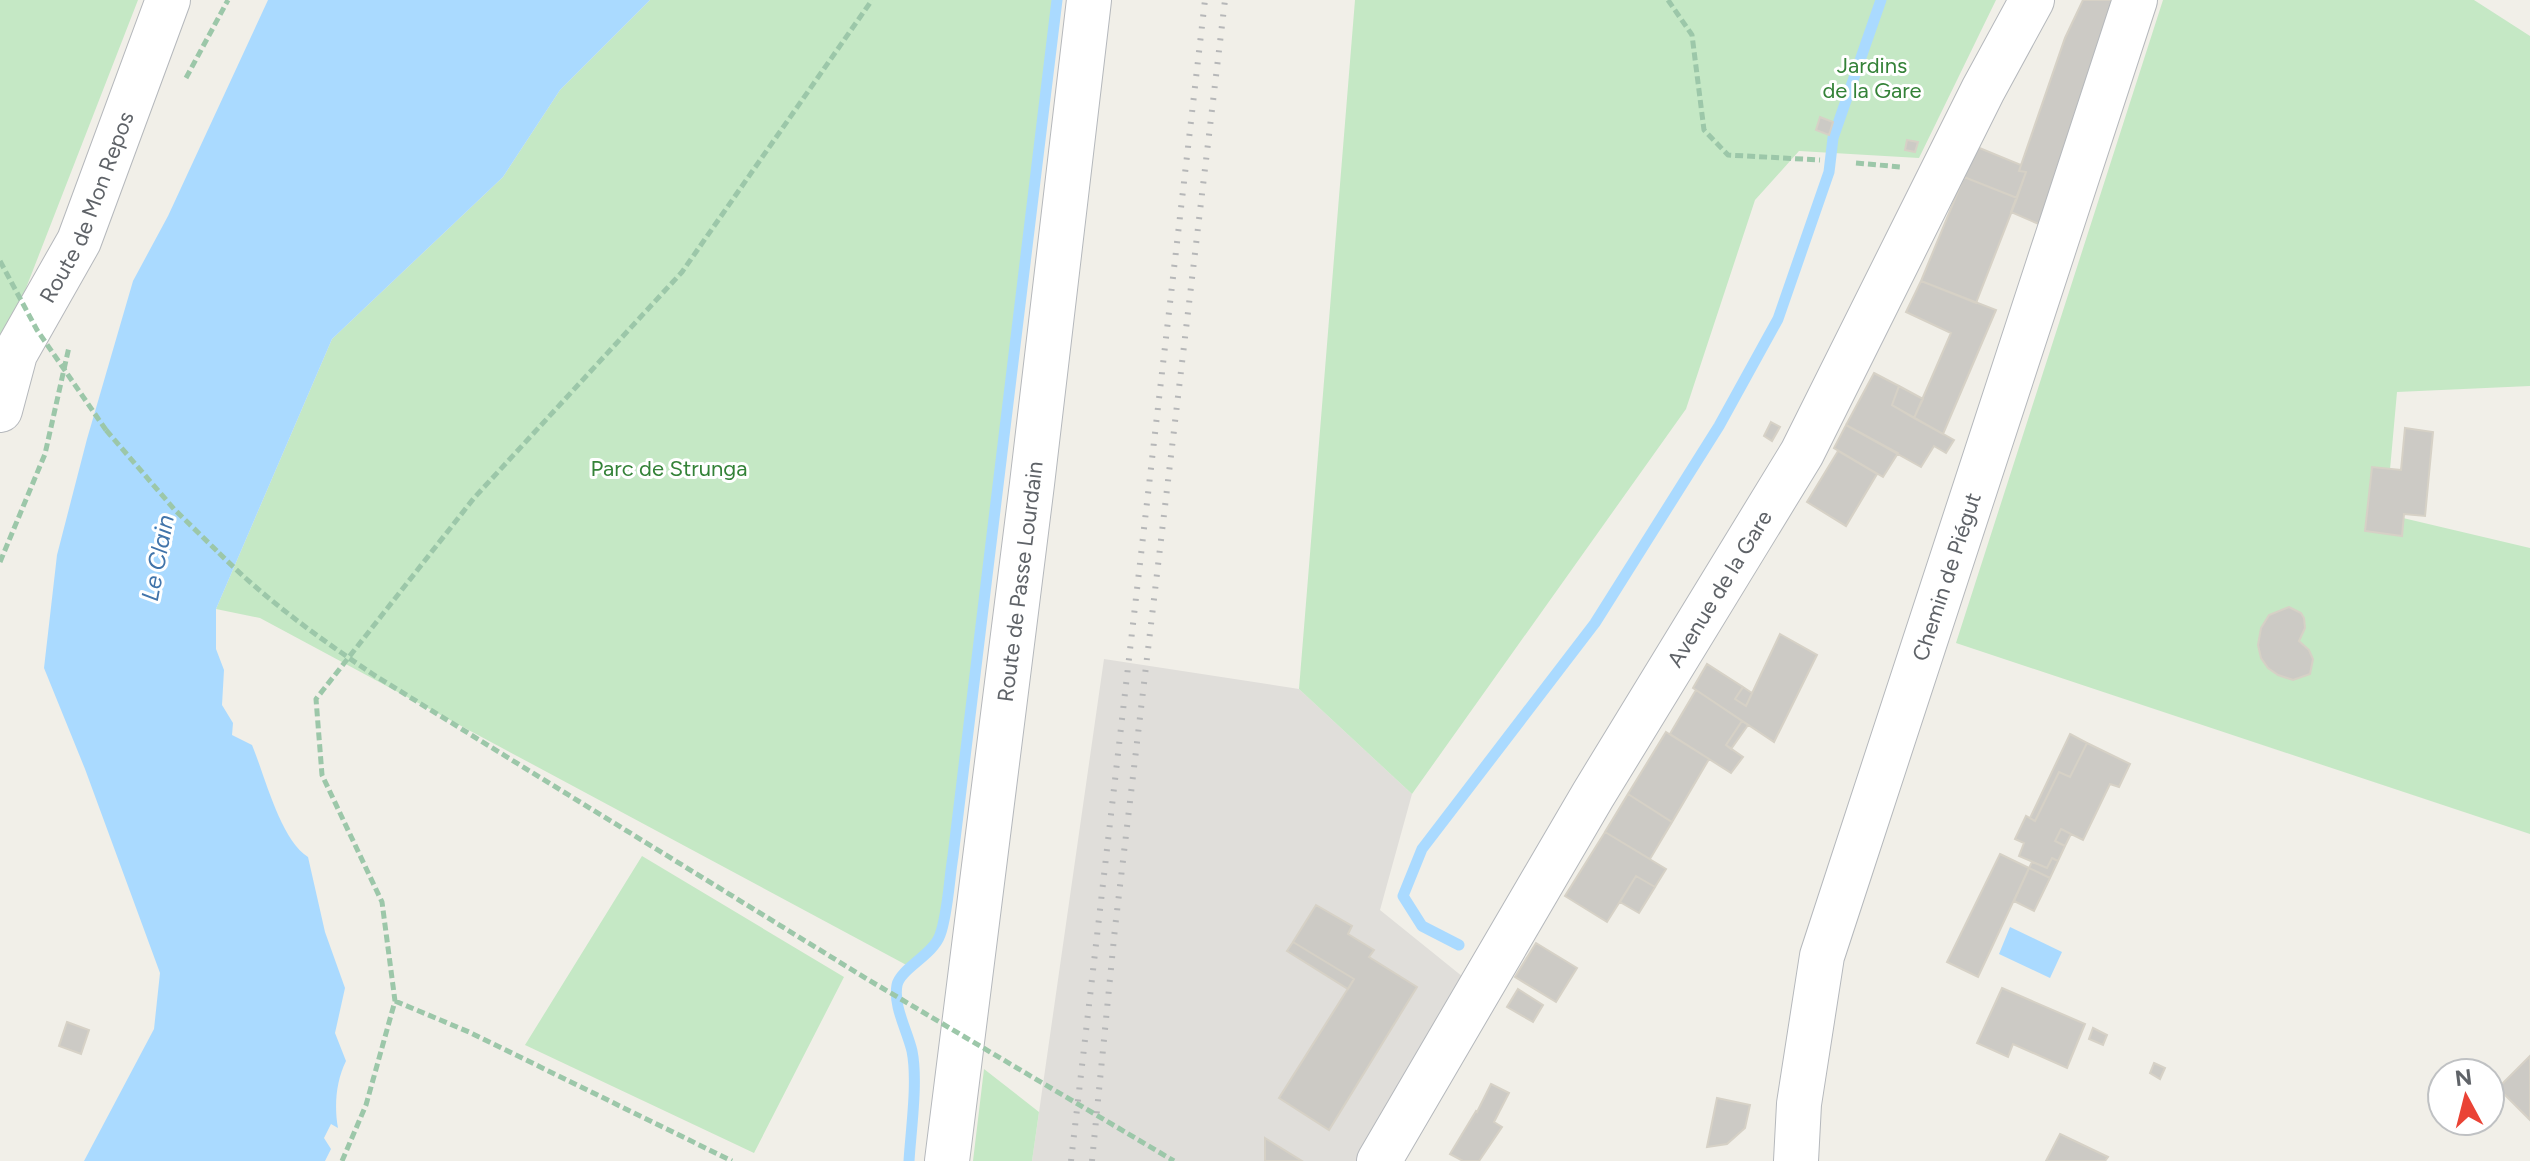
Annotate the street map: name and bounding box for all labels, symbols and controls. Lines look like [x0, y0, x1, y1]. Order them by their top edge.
park label: Jardins de la Gare [1822, 52, 1922, 104]
street label: Route de Mon Repos [34, 108, 140, 308]
park label: Parc de Strunga [591, 455, 747, 482]
street label: Route de Passe Lourdain [992, 460, 1049, 703]
street label: Chemin de Piégut [1907, 489, 1987, 664]
street label: Avenue de la Gare [1661, 505, 1778, 672]
water label: Le Clain [135, 512, 180, 604]
north arrow [2426, 1057, 2506, 1137]
text: N [2454, 1063, 2474, 1092]

